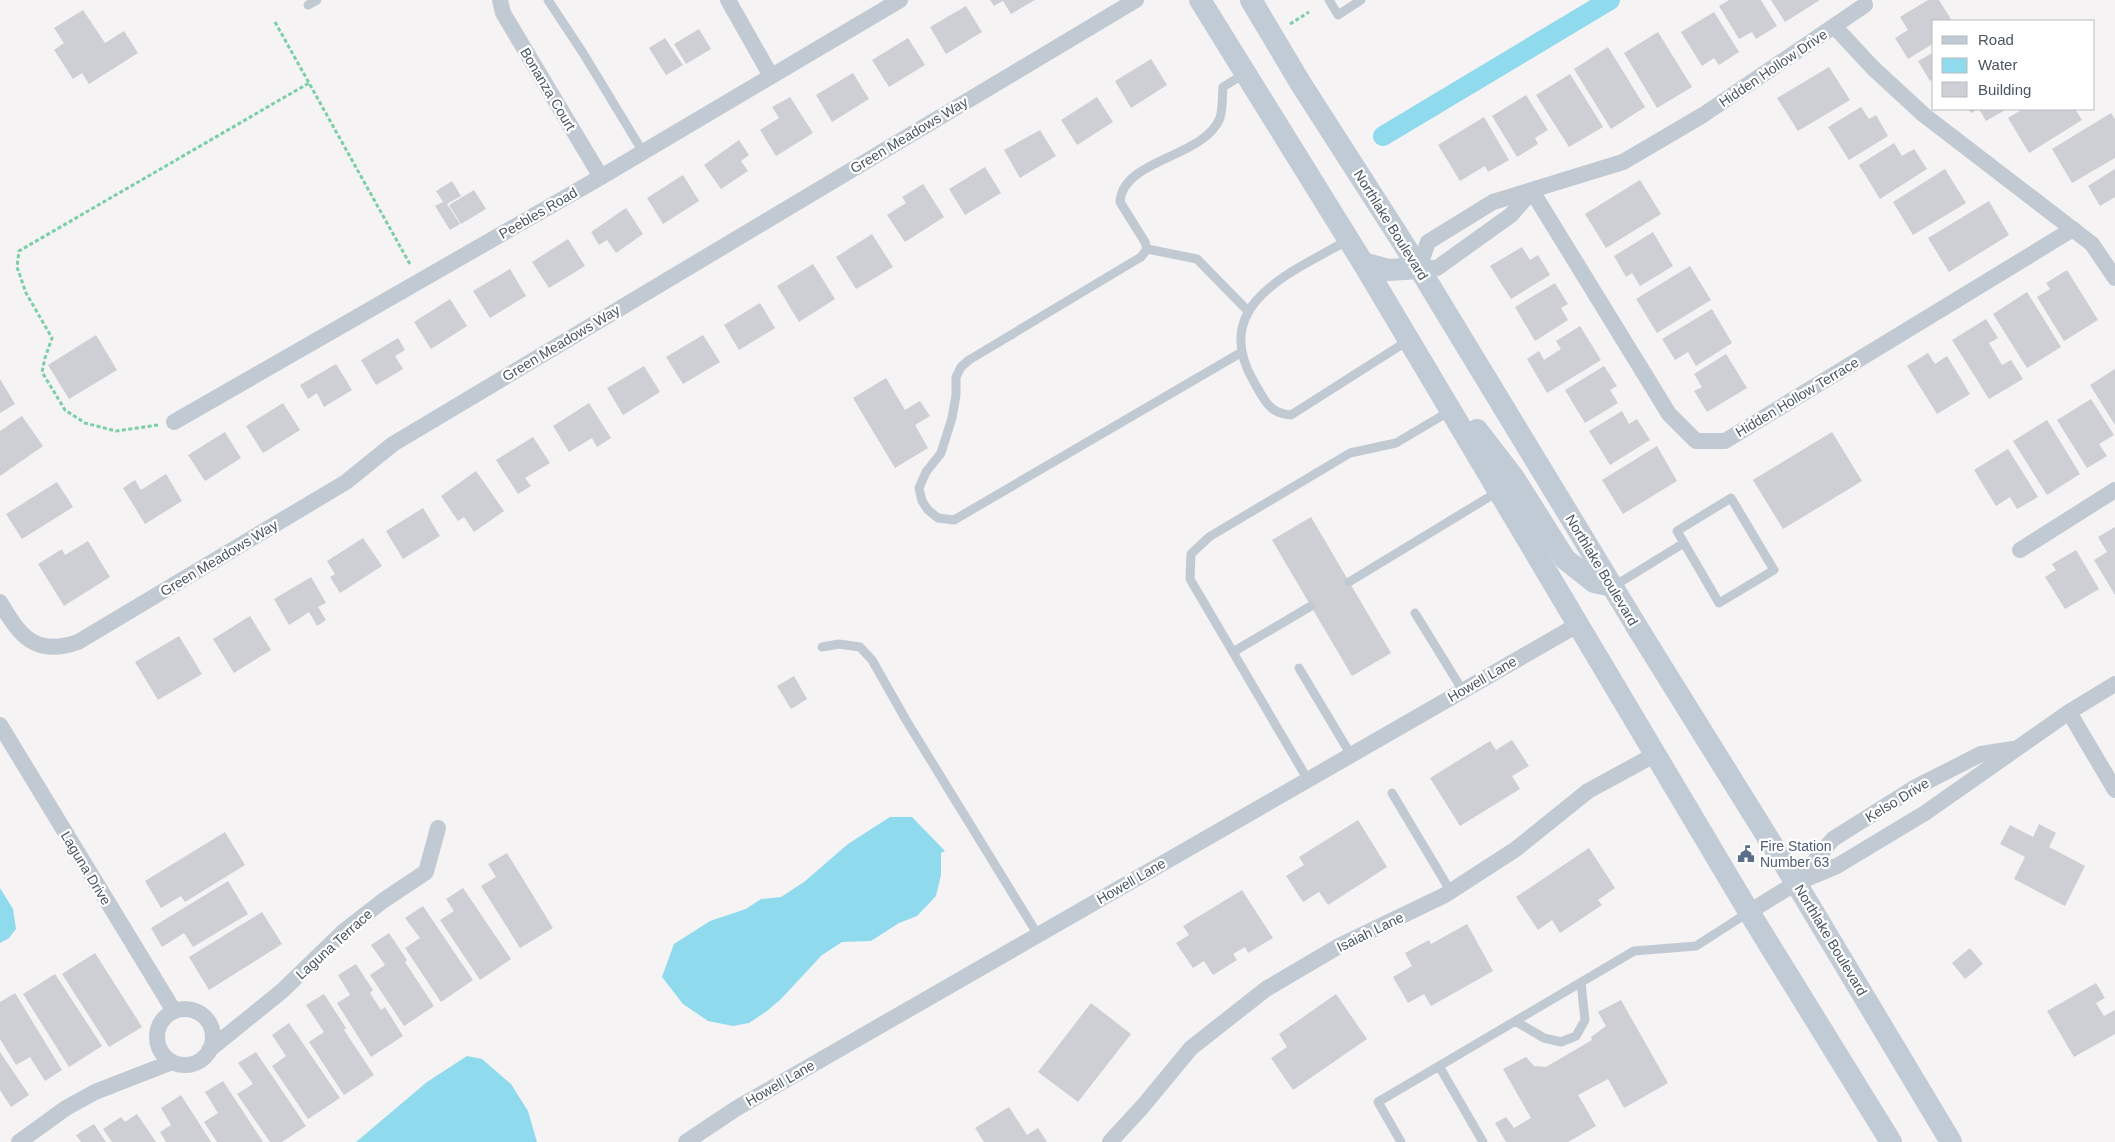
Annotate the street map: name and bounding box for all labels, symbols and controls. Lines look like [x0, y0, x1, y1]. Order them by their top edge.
legend [1932, 20, 2095, 110]
street label: Hidden Hollow Drive [1716, 26, 1830, 110]
text: Road [1978, 31, 2014, 48]
street label: Bonanza Court [517, 45, 579, 133]
text: Water [1978, 56, 2017, 73]
text: Building [1978, 81, 2031, 98]
street label: Green Meadows Way [847, 94, 971, 176]
street label: Northlake Boulevard [1351, 167, 1431, 283]
street label: Peebles Road [496, 184, 580, 242]
street label: Green Meadows Way [499, 302, 623, 384]
street label: Hidden Hollow Terrace [1733, 354, 1862, 440]
street label: Northlake Boulevard [1562, 512, 1642, 628]
street label: Green Meadows Way [157, 517, 281, 599]
street label: Howell Lane [1445, 653, 1520, 705]
street label: Kelso Drive [1862, 775, 1932, 825]
street label: Laguna Drive [58, 828, 114, 908]
place label: Fire Station Number 63 [1760, 838, 1832, 870]
public building icon: Fire Station Number 63 [1736, 844, 1756, 864]
street label: Howell Lane [1094, 855, 1169, 907]
street label: Northlake Boulevard [1791, 882, 1871, 998]
street label: Laguna Terrace [293, 905, 376, 982]
street label: Isaiah Lane [1334, 909, 1406, 955]
street label: Howell Lane [743, 1057, 818, 1109]

